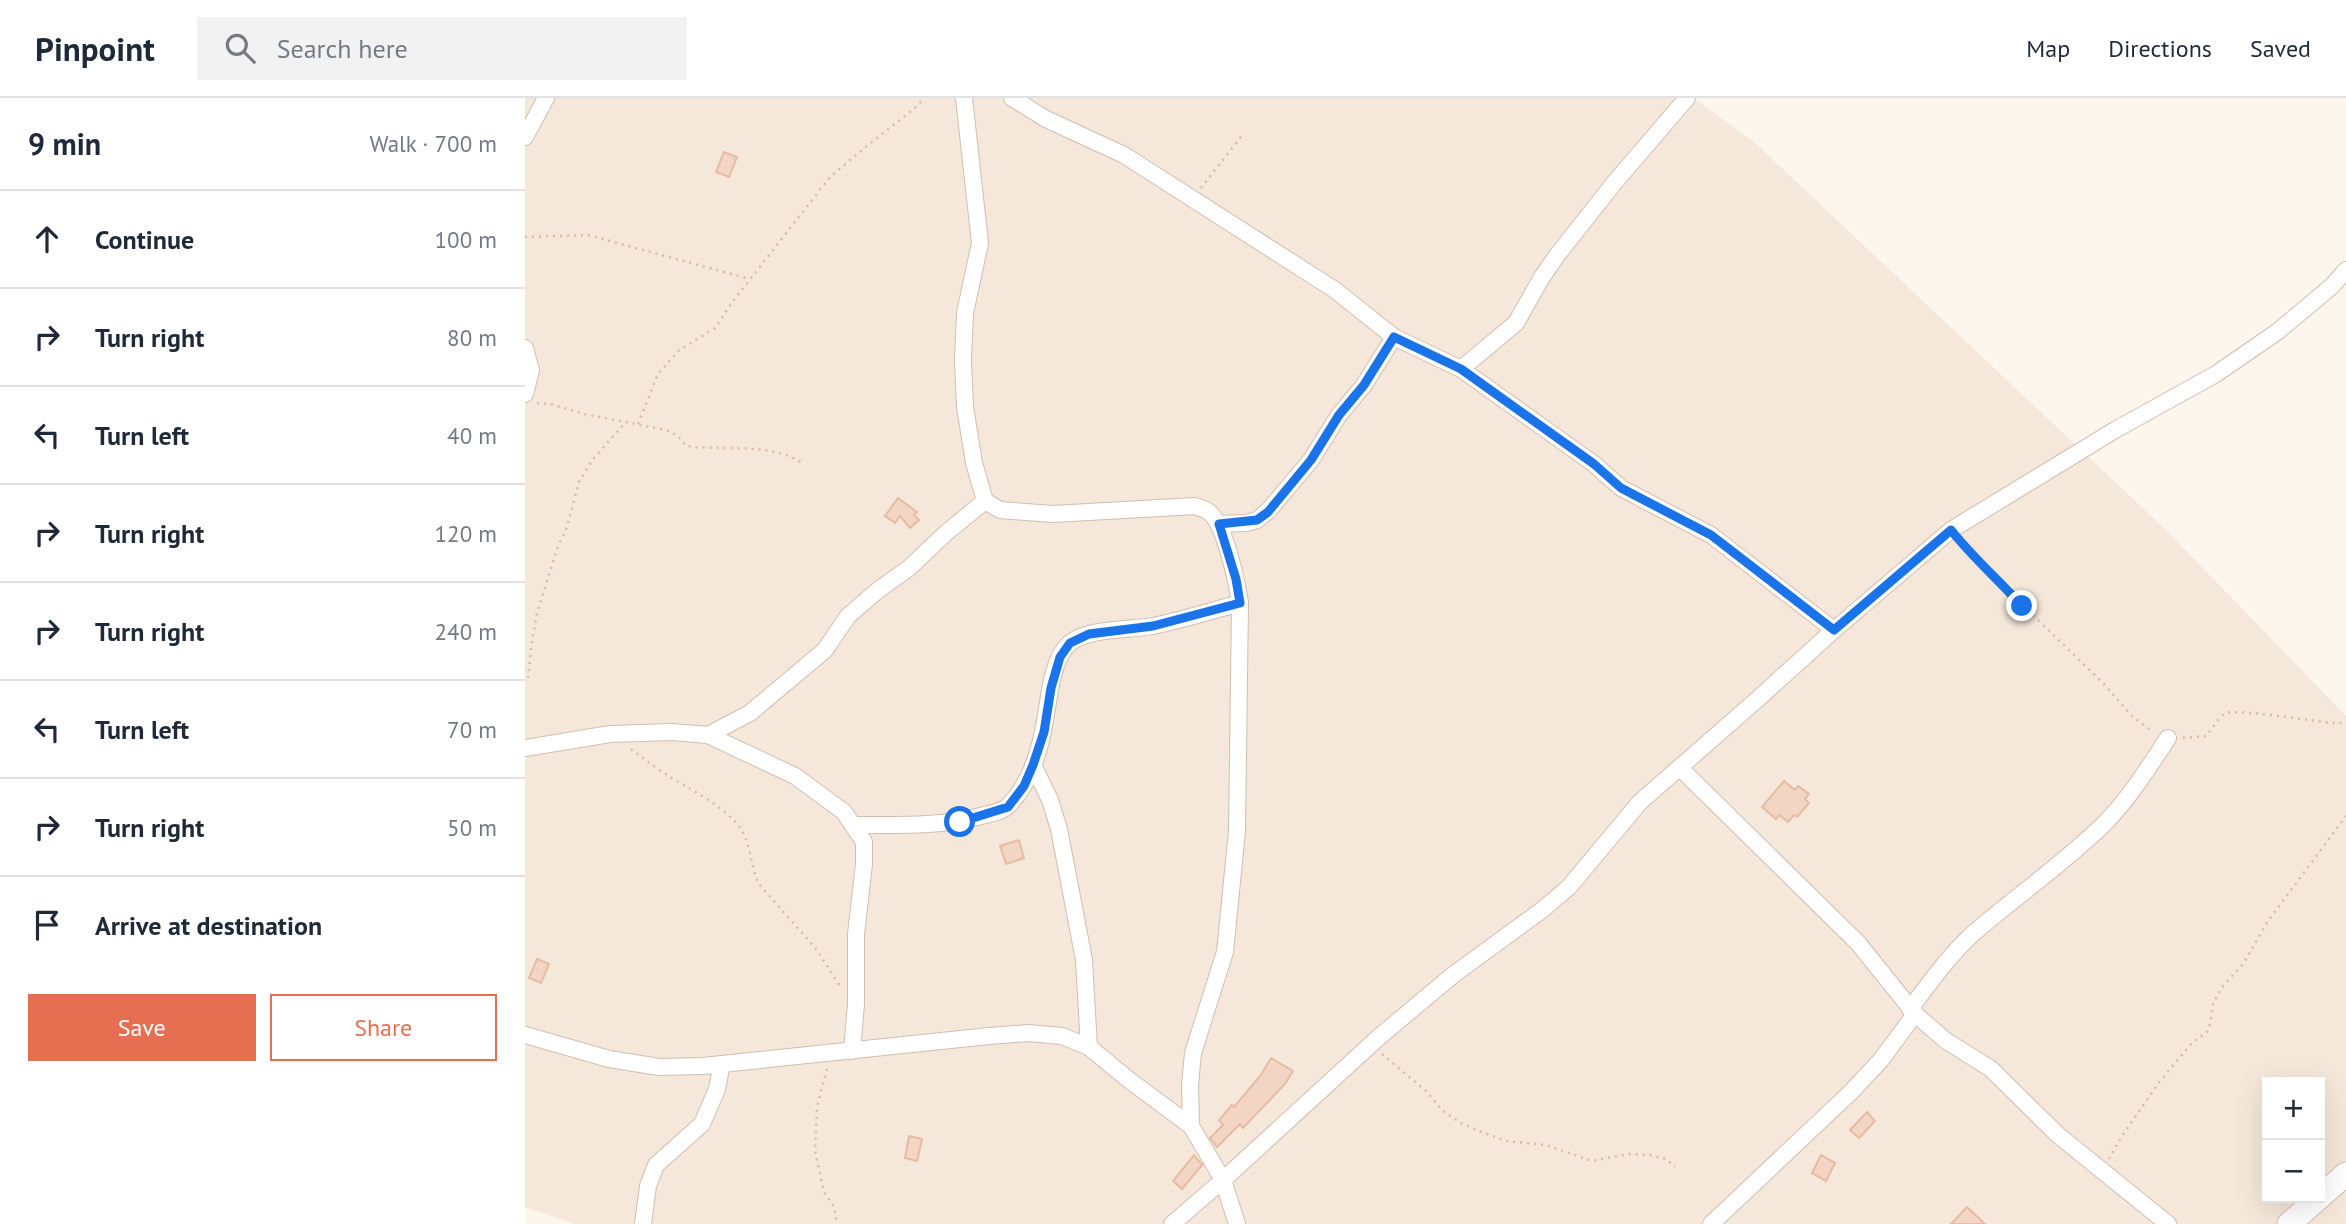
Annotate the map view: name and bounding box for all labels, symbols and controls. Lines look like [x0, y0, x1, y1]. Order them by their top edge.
search box [197, 17, 687, 80]
text: Pinpoint [35, 27, 155, 70]
icon: search [221, 29, 259, 67]
text: Search here [277, 32, 408, 65]
text: Map [2026, 33, 2070, 64]
text: Directions [2108, 33, 2212, 64]
text: Saved [2250, 33, 2311, 64]
text: 9 min [28, 124, 101, 163]
text: Walk · 700 m [370, 129, 497, 158]
icon: ahead [28, 220, 66, 258]
text: Continue [95, 223, 194, 256]
text: 100 m [435, 225, 497, 254]
icon: right [28, 318, 66, 356]
text: Turn right [95, 321, 204, 354]
text: 80 m [447, 323, 497, 352]
icon: left [28, 416, 66, 454]
text: Turn left [95, 419, 189, 452]
text: 40 m [447, 421, 497, 450]
icon: right [28, 514, 66, 552]
text: Turn right [95, 517, 204, 550]
text: 120 m [435, 519, 497, 548]
route end [2006, 590, 2037, 621]
icon: right [28, 612, 66, 650]
text: Turn right [95, 615, 204, 648]
text: 240 m [435, 617, 497, 646]
icon: left [28, 710, 66, 748]
text: Turn left [95, 713, 189, 746]
text: 70 m [447, 715, 497, 744]
route start [944, 806, 975, 837]
icon: right [28, 808, 66, 846]
text: Turn right [95, 811, 204, 844]
text: 50 m [447, 813, 497, 842]
icon: arrive [28, 906, 66, 944]
text: Arrive at destination [95, 909, 322, 942]
button: Save [28, 994, 256, 1061]
button: Share [270, 994, 497, 1061]
map controls [2262, 1077, 2325, 1203]
button: + [2262, 1077, 2325, 1140]
button: − [2262, 1140, 2325, 1203]

